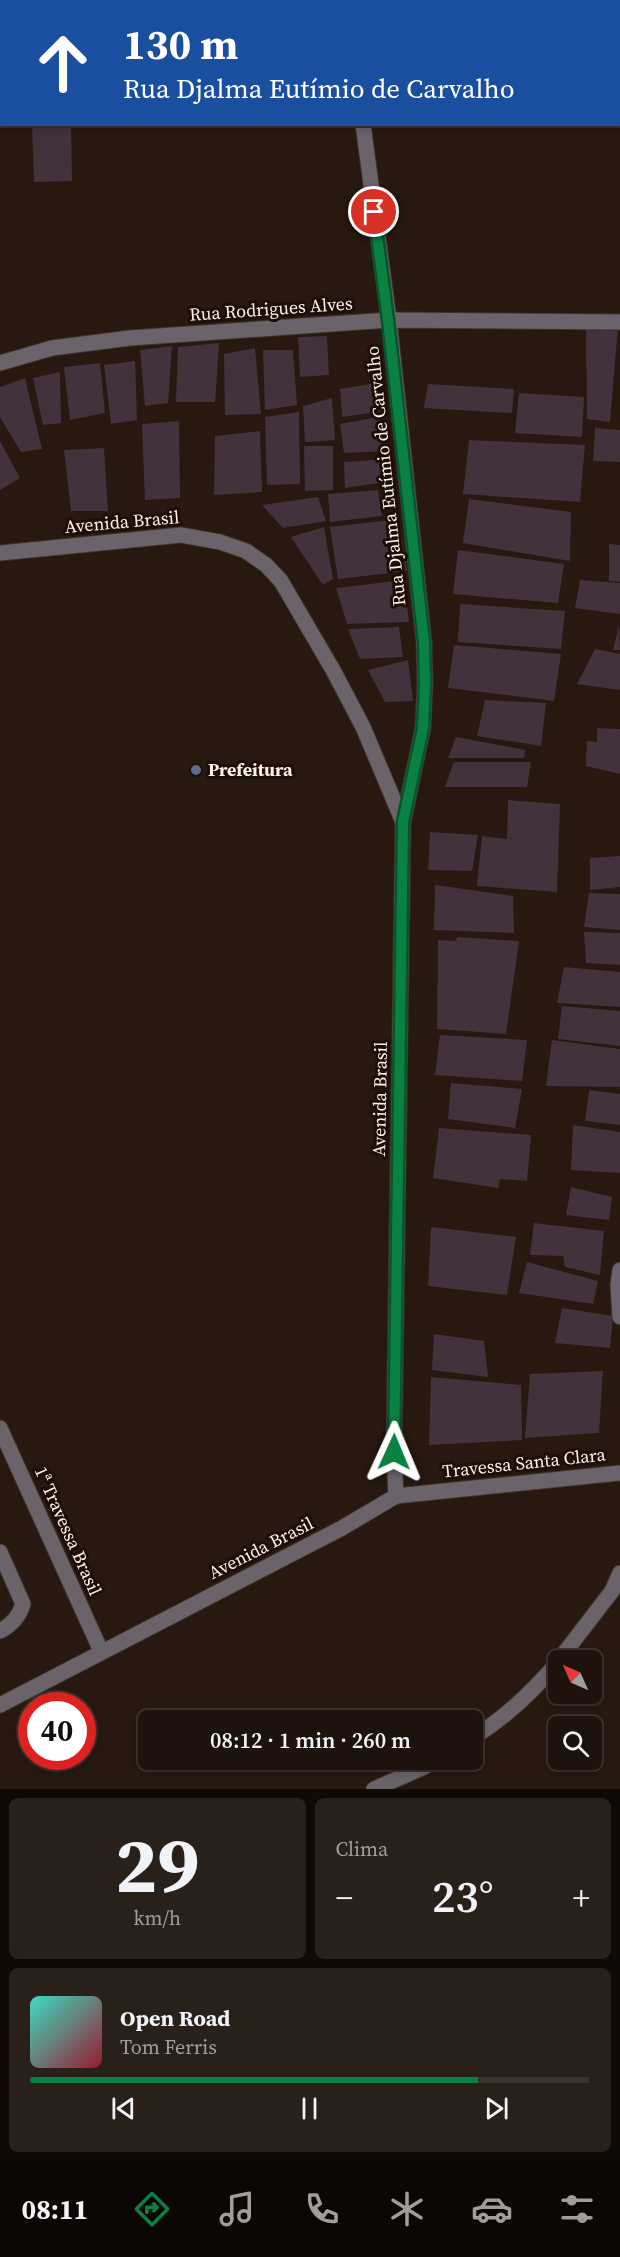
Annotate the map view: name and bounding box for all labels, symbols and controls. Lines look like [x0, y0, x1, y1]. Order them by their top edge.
text: 130 m [123, 15, 238, 73]
icon: ahead [24, 24, 102, 102]
text: Rua Djalma Eutímio de Carvalho [123, 70, 515, 107]
pin [348, 186, 399, 237]
icon: arrive [357, 195, 390, 228]
street label: Rua Rodrigues Alves [188, 290, 354, 327]
street label: Rua Djalma Eutímio de Carvalho [359, 345, 412, 607]
street label: Avenida Brasil [64, 504, 180, 539]
place label: Prefeitura [208, 757, 293, 782]
marker: Prefeitura [189, 763, 203, 777]
street label: Avenida Brasil [366, 1041, 393, 1157]
position arrow [362, 1420, 426, 1484]
street label: Travessa Santa Clara [441, 1441, 608, 1484]
street label: 1ª Travessa Brasil [29, 1462, 108, 1599]
street label: Avenida Brasil [204, 1510, 318, 1585]
north arrow [548, 1650, 602, 1704]
map controls [548, 1650, 602, 1770]
speed limit sign: 40 [18, 1692, 96, 1770]
button: search [548, 1716, 602, 1770]
text: 08:12 · 1 min · 260 m [210, 1725, 411, 1755]
text: 29 [115, 1811, 200, 1918]
text: Clima [336, 1835, 388, 1863]
text: 23° [432, 1865, 494, 1927]
text: − [336, 1875, 353, 1920]
text: + [573, 1875, 590, 1920]
text: km/h [133, 1904, 181, 1932]
text: Open Road [120, 2003, 230, 2033]
text: Tom Ferris [120, 2033, 217, 2061]
icon: previous [107, 2092, 140, 2125]
icon: pause [293, 2092, 326, 2125]
icon: next [480, 2092, 513, 2125]
icon: directions [131, 2188, 173, 2230]
icon: music [216, 2188, 258, 2230]
icon: phone [301, 2188, 343, 2230]
icon: climate [386, 2188, 428, 2230]
icon: car [471, 2188, 513, 2230]
icon: filters [556, 2188, 598, 2230]
text: 08:11 [22, 2191, 88, 2228]

